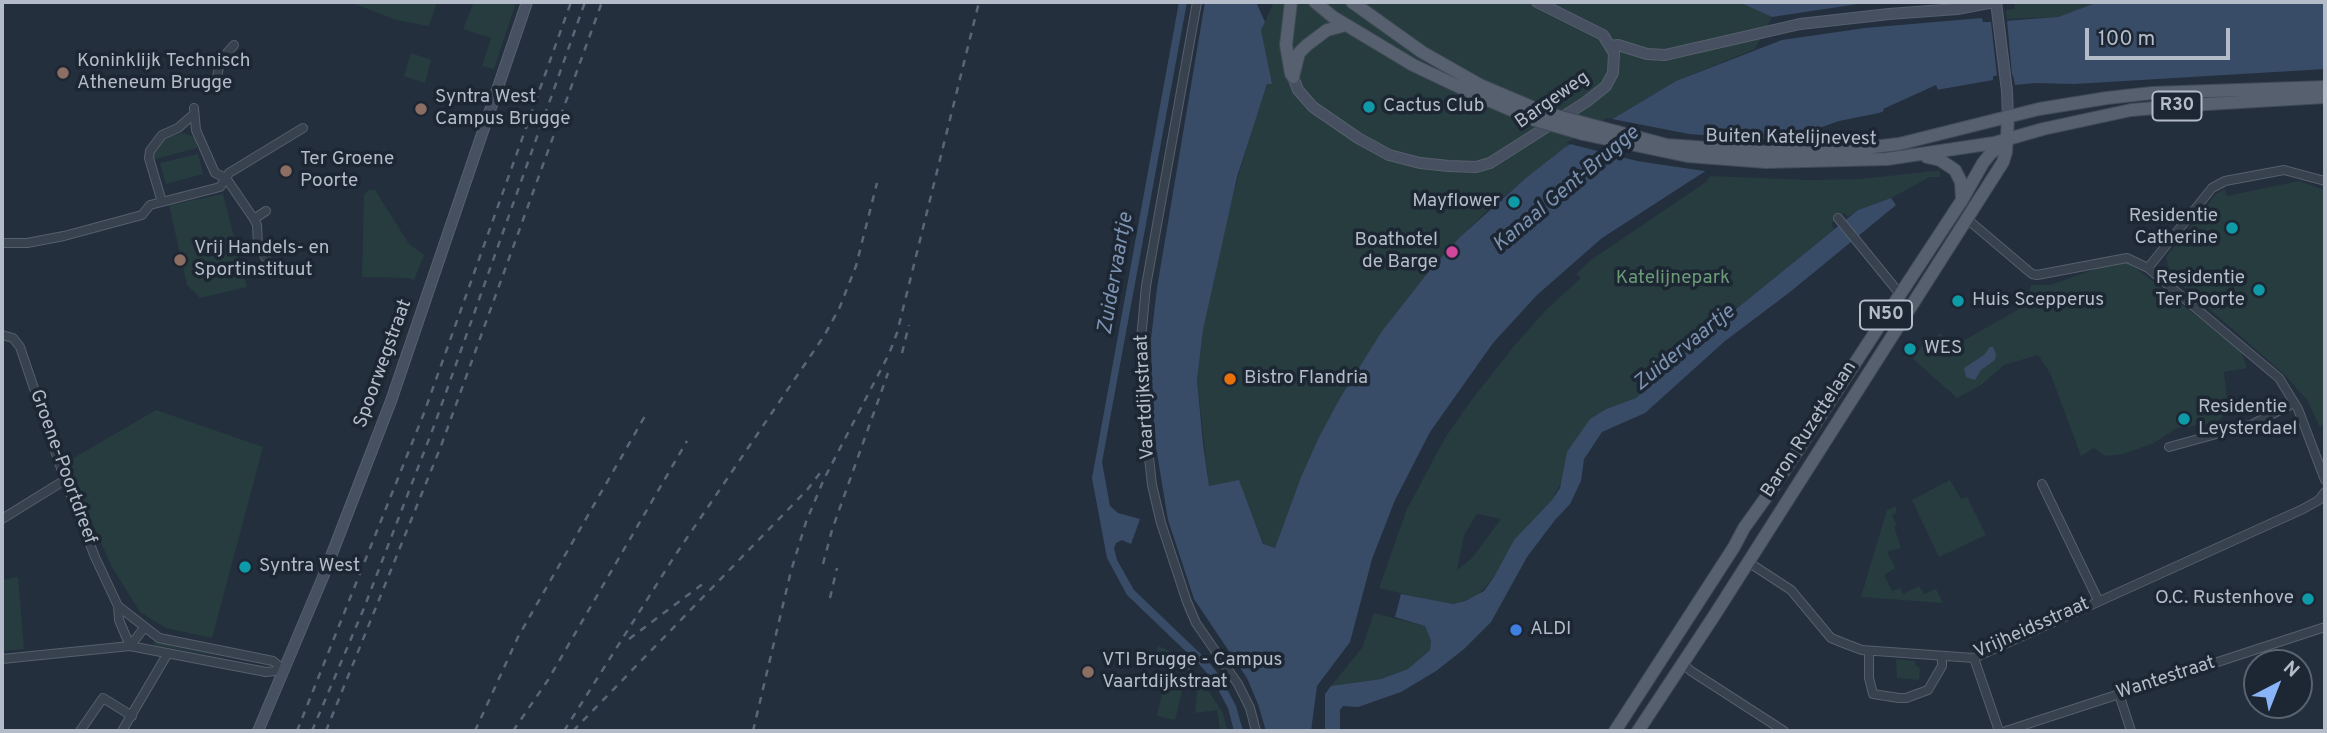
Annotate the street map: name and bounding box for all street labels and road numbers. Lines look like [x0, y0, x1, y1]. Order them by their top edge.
street label: Bargeweg [1512, 67, 1594, 135]
road number: R30 [2152, 92, 2202, 120]
street label: Buiten Katelijnevest [1705, 126, 1877, 152]
street label: Spoorwegstraat [350, 297, 418, 431]
road number: N50 [1860, 300, 1912, 330]
street label: Vaartdijkstraat [1131, 334, 1161, 460]
street label: Baron Ruzettelaan [1757, 358, 1863, 502]
street label: Groene-Poortdreef [23, 387, 101, 547]
street label: Vrijheidsstraat [1971, 593, 2093, 665]
street label: Wantestraat [2114, 652, 2218, 706]

